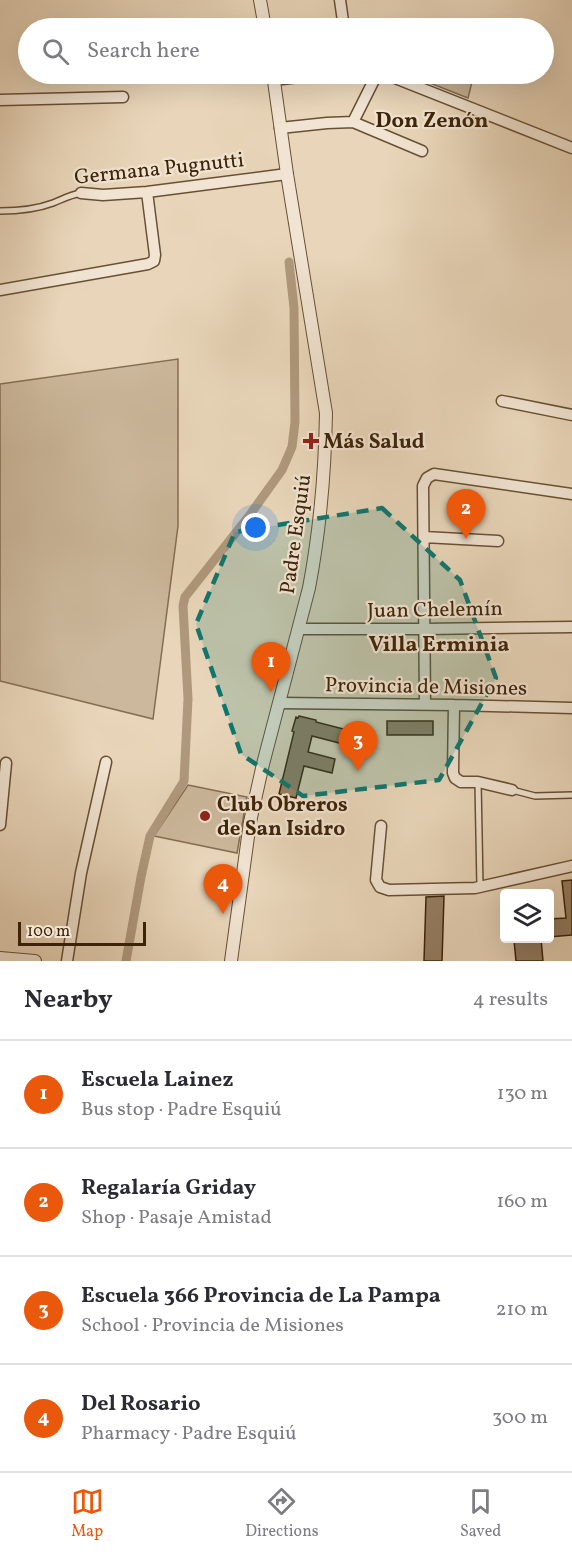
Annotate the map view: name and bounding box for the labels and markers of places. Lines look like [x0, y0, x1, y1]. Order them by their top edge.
place label: Más Salud [323, 428, 425, 457]
marker: Más Salud [304, 434, 318, 448]
pin: 2 [446, 490, 486, 539]
pin: 1 [252, 642, 290, 692]
pin: 3 [338, 722, 378, 771]
place label: Club Obreros de San Isidro [217, 791, 348, 844]
marker: Club Obreros de San Isidro [198, 809, 212, 823]
pin: 4 [204, 864, 242, 914]

